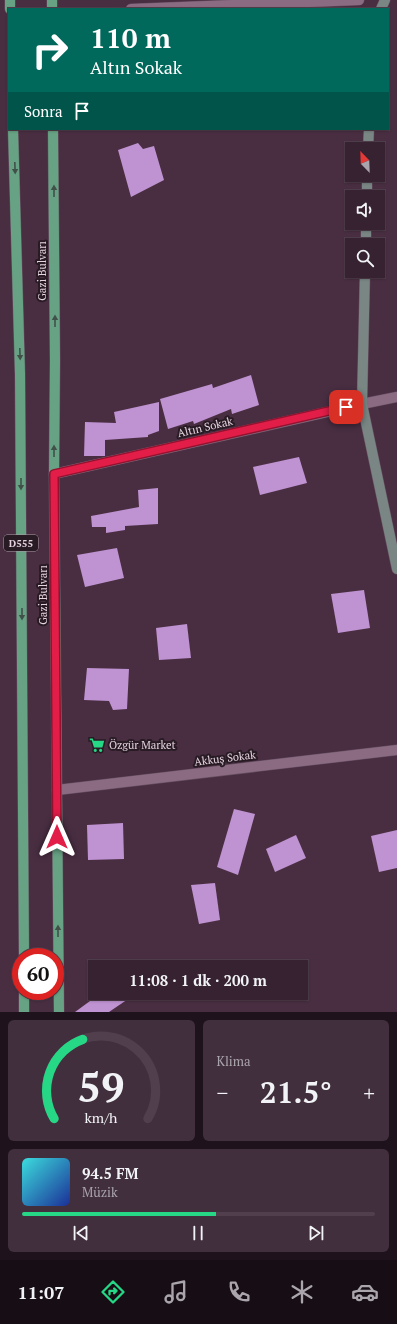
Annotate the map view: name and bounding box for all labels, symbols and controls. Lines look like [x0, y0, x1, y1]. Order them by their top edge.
text: 110 m [90, 19, 171, 56]
icon: right [24, 24, 76, 76]
text: Altın Sokak [90, 55, 182, 79]
icon: arrive [71, 100, 93, 122]
text: Sonra [24, 101, 63, 121]
north arrow [345, 142, 385, 182]
map controls [345, 142, 385, 278]
one-way arrow [11, 162, 18, 174]
one-way arrow [51, 184, 57, 197]
button: sound [345, 190, 385, 230]
button: search [345, 238, 385, 278]
street label: Gazi Bulvarı [35, 241, 49, 301]
one-way arrow [52, 314, 58, 327]
one-way arrow [17, 348, 23, 361]
pin [329, 390, 363, 424]
icon: arrive [335, 396, 357, 418]
street label: Altın Sokak [176, 414, 234, 440]
one-way arrow [51, 444, 57, 457]
one-way arrow [18, 478, 24, 491]
road number: D555 [4, 535, 38, 551]
street label: Gazi Bulvarı [36, 565, 50, 625]
one-way arrow [19, 608, 25, 621]
supermarket icon: Özgür Market [88, 736, 106, 754]
place label: Özgür Market [109, 738, 176, 752]
street label: Akkuş Sokak [194, 747, 257, 769]
position arrow [36, 816, 78, 858]
one-way arrow [55, 924, 61, 937]
speed limit sign: 60 [12, 948, 64, 1000]
text: 11:08 · 1 dk · 200 m [129, 970, 267, 990]
text: Klima [217, 1052, 251, 1070]
text: 59 [78, 1058, 125, 1113]
text: 21.5° [260, 1072, 332, 1112]
text: − [217, 1078, 228, 1107]
text: + [363, 1078, 375, 1107]
text: km/h [85, 1107, 118, 1126]
text: 94.5 FM [82, 1163, 139, 1183]
text: Müzik [82, 1183, 118, 1201]
icon: previous [70, 1222, 92, 1244]
icon: pause [187, 1222, 209, 1244]
icon: next [305, 1222, 327, 1244]
icon: directions [99, 1278, 127, 1306]
icon: music [162, 1278, 190, 1306]
icon: phone [225, 1278, 253, 1306]
icon: climate [288, 1278, 316, 1306]
icon: car [351, 1278, 379, 1306]
text: 11:07 [18, 1280, 64, 1304]

